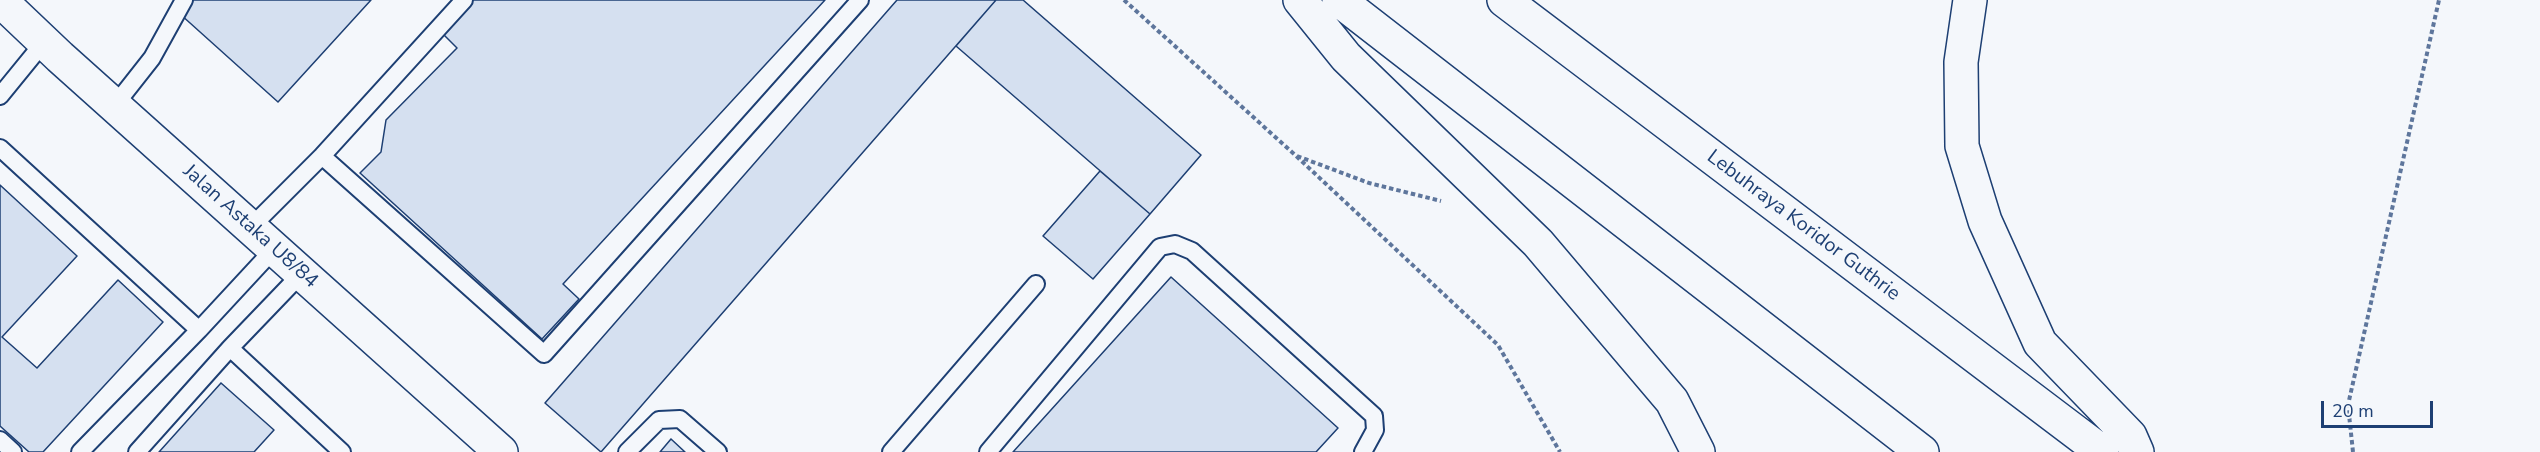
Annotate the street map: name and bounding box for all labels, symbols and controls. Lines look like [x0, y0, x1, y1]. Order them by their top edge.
street label: Lebuhraya Koridor Guthrie [1702, 145, 1904, 307]
street label: Jalan Astaka U8/84 [177, 160, 323, 294]
scale bar [2324, 389, 2436, 427]
text: 20 m [2332, 399, 2374, 423]

